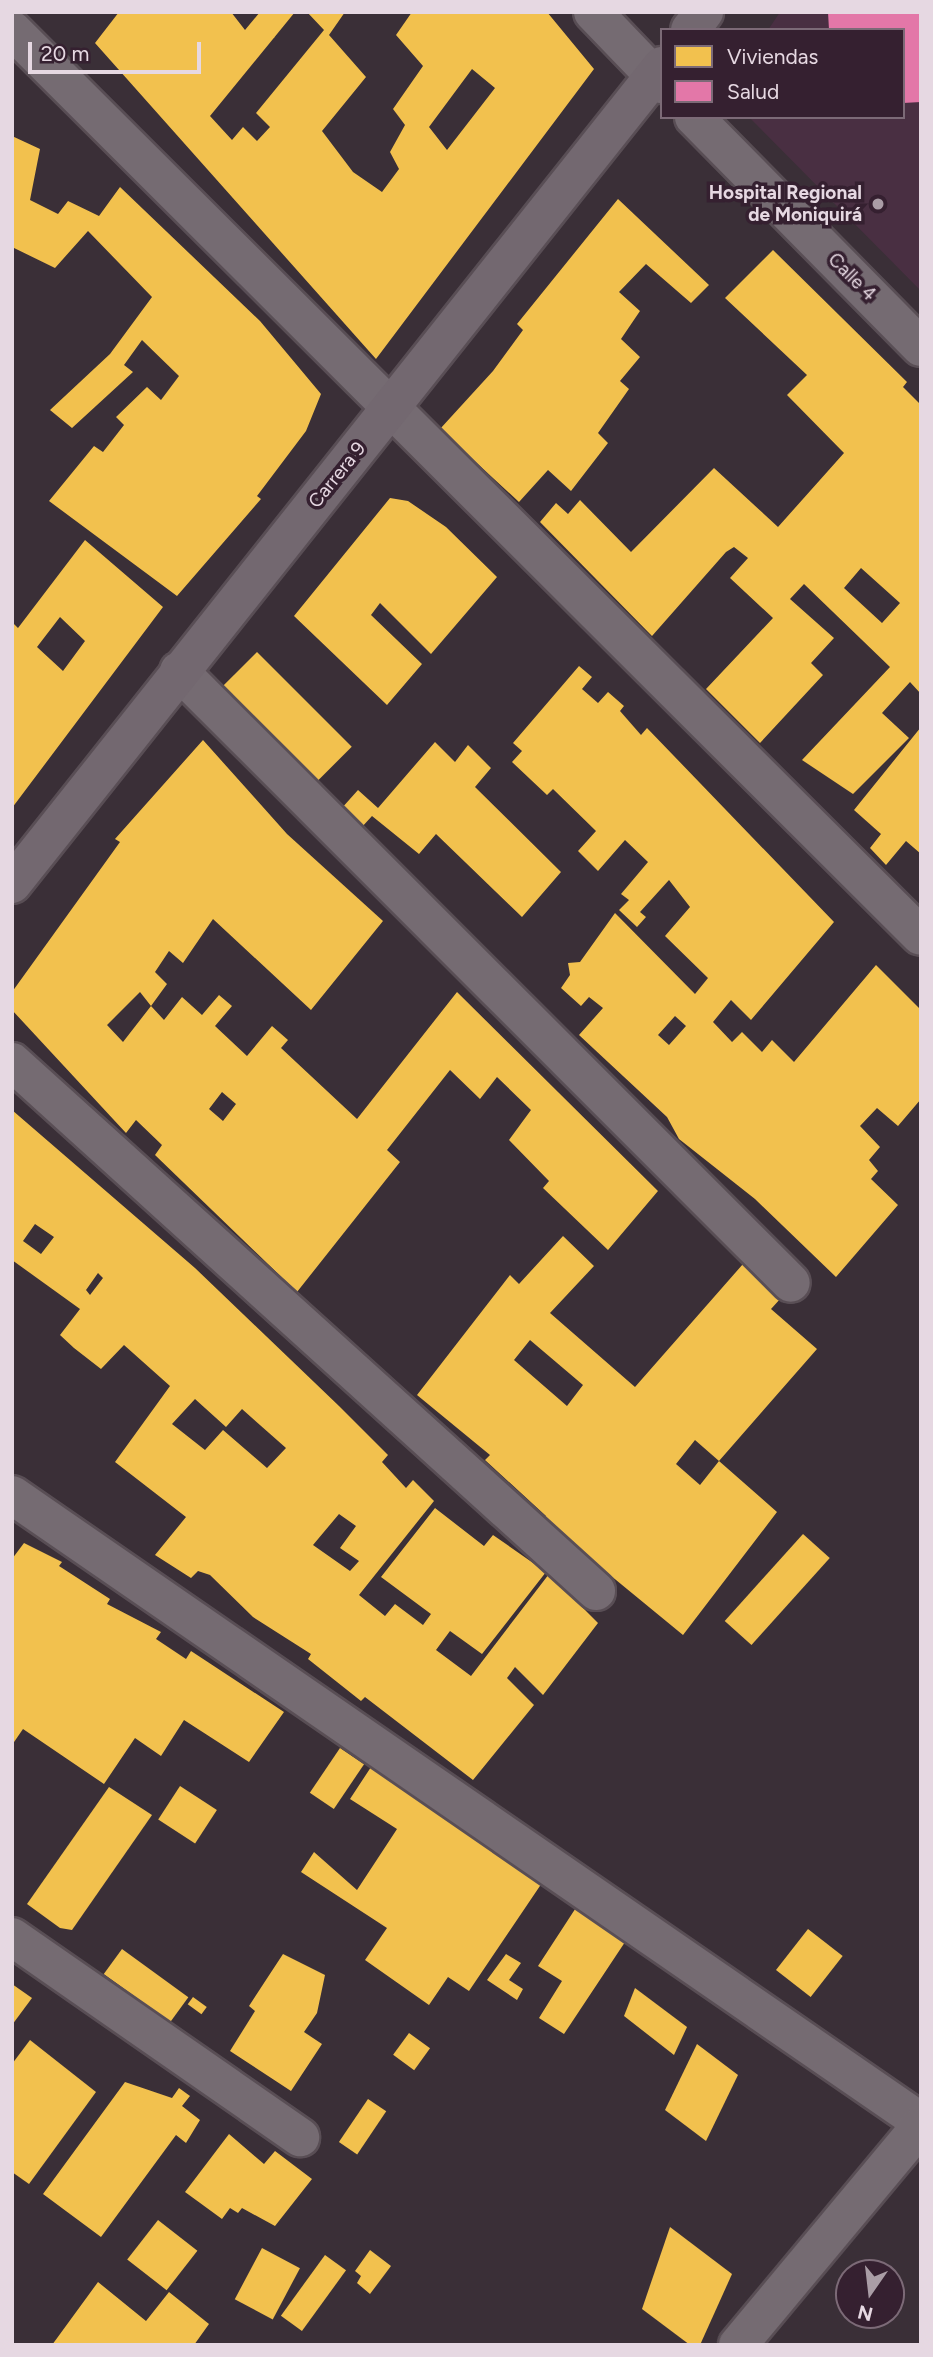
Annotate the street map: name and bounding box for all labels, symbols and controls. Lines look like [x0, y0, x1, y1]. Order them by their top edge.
scale bar [32, 28, 205, 72]
legend [660, 28, 905, 119]
text: 20 m [41, 41, 89, 66]
text: Viviendas [727, 44, 818, 69]
text: Salud [727, 79, 779, 104]
place label: Hospital Regional de Moniquirá [709, 182, 862, 226]
marker: Hospital Regional de Moniquirá [868, 194, 888, 214]
street label: Calle 4 [823, 248, 881, 306]
street label: Carrera 9 [304, 437, 370, 513]
north arrow [835, 2259, 905, 2329]
text: N [855, 2300, 875, 2326]

